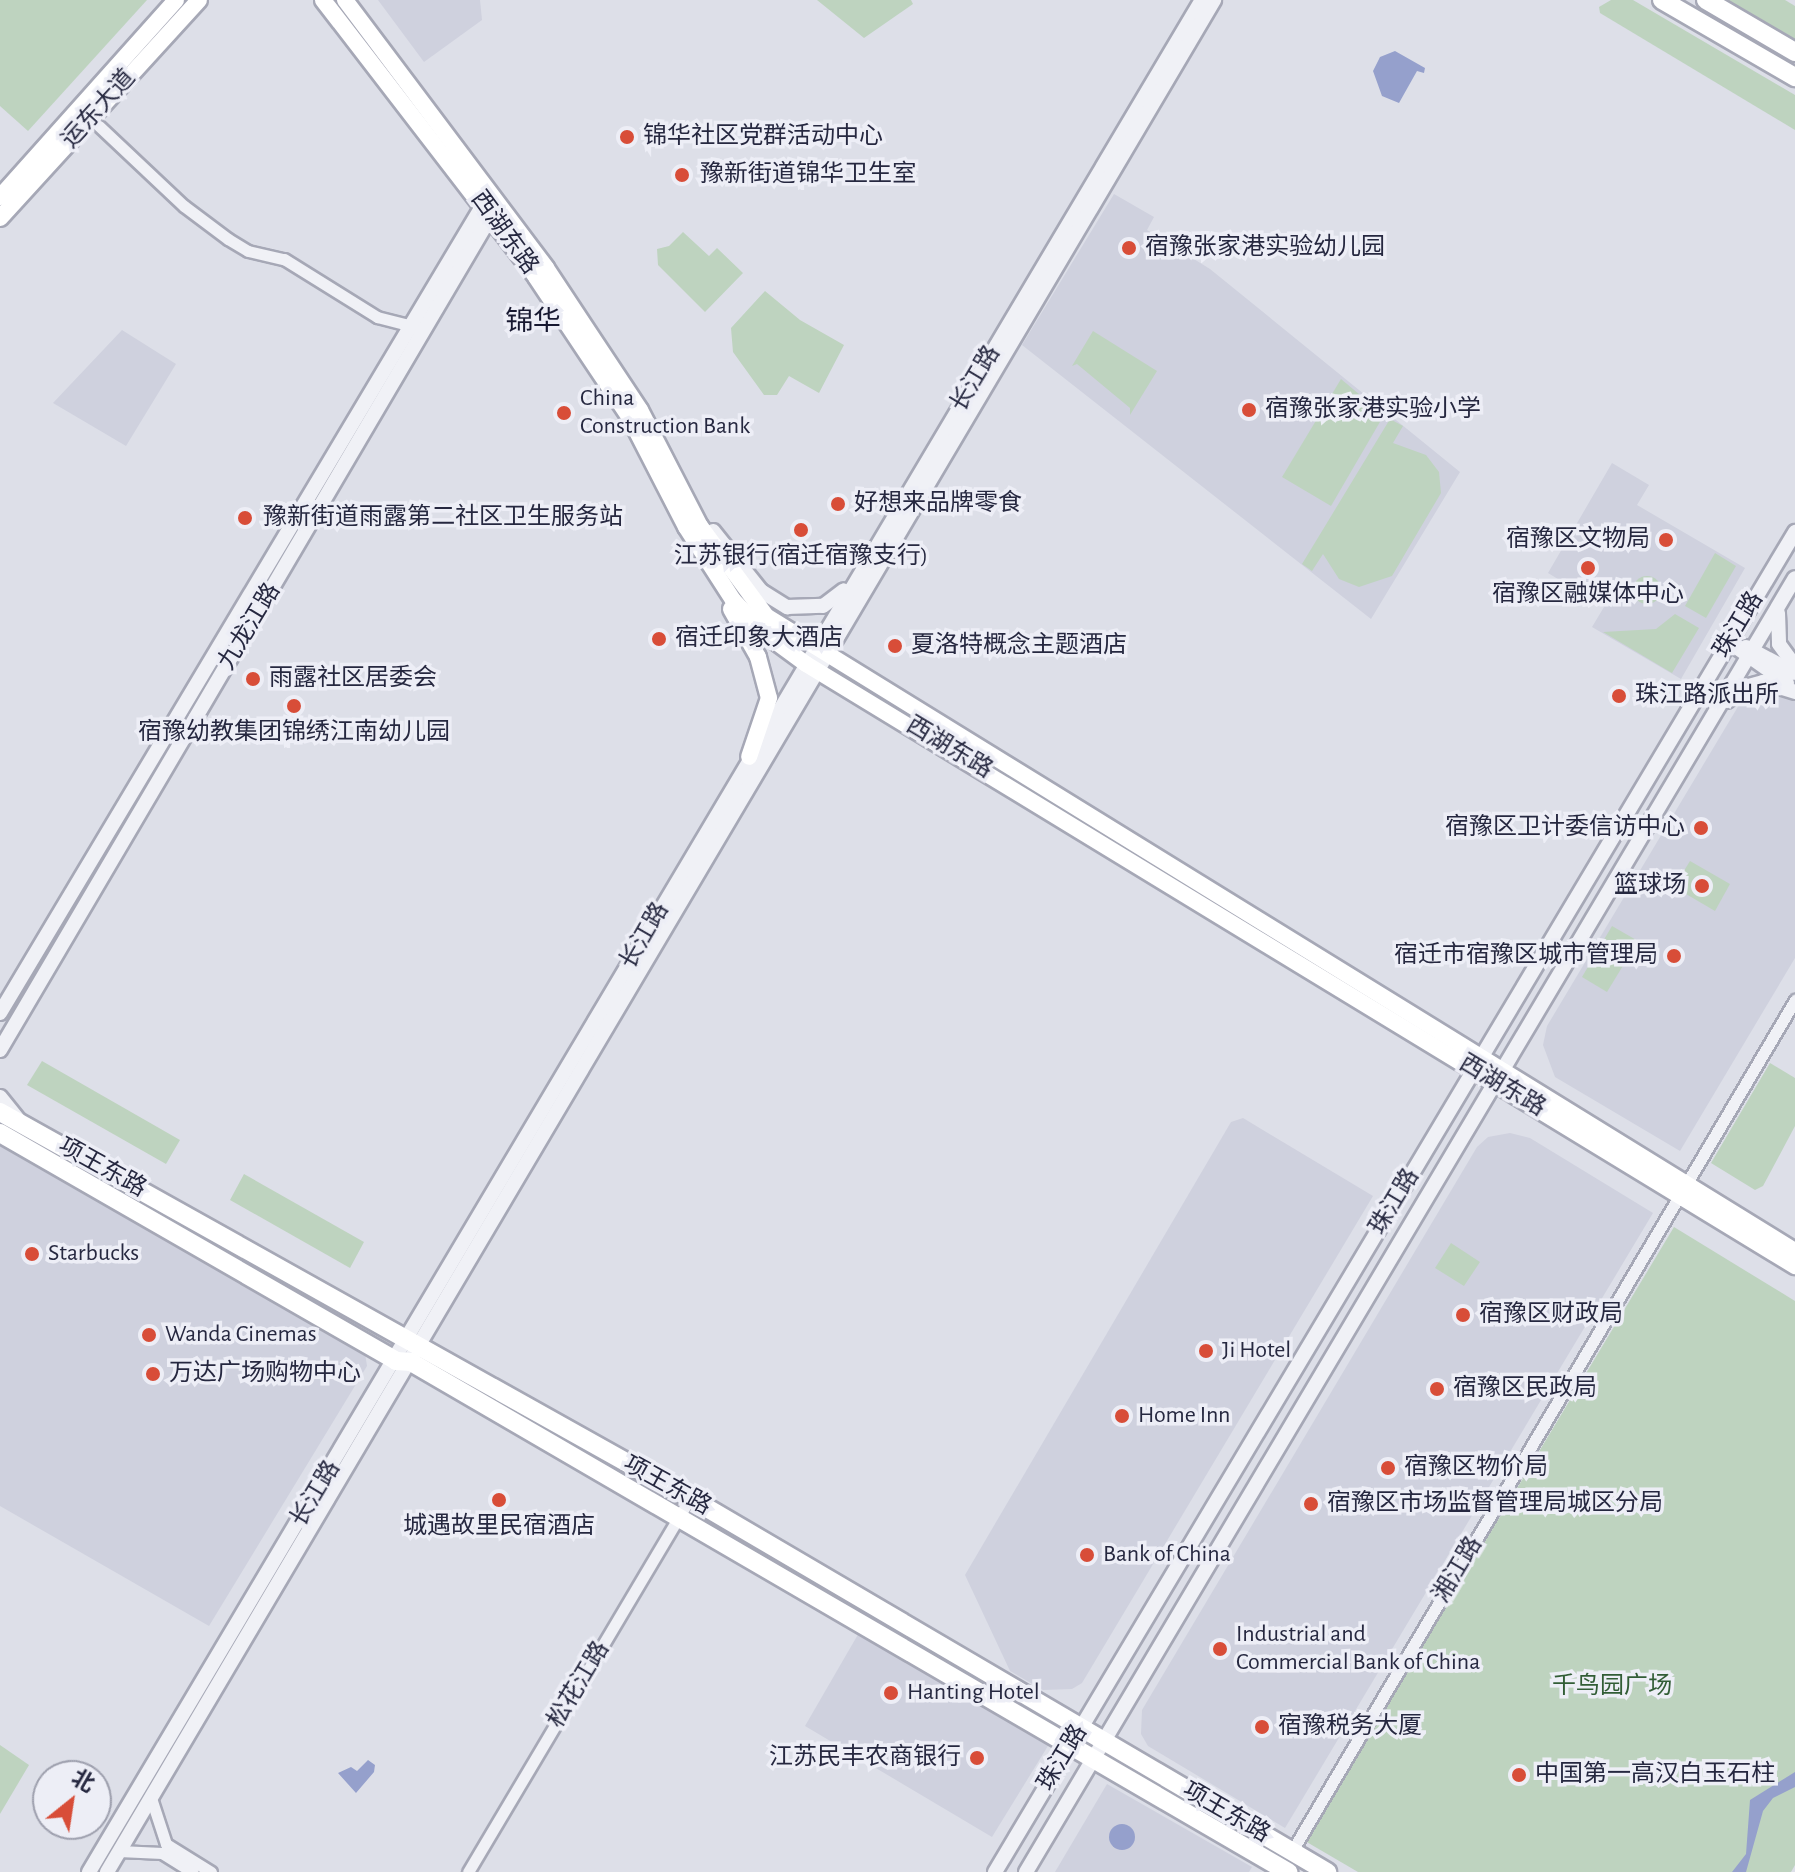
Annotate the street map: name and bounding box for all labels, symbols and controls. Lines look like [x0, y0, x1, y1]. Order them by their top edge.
street label: 运东大道 [56, 64, 142, 154]
place label: 锦华社区党群活动中心 [643, 123, 883, 151]
marker: 锦华社区党群活动中心 [618, 128, 636, 146]
place label: 豫新街道锦华卫生室 [700, 161, 916, 189]
marker: 豫新街道锦华卫生室 [671, 164, 693, 186]
street label: 西湖东路 [464, 186, 544, 280]
place label: 宿豫张家港实验幼儿园 [1145, 234, 1385, 262]
marker: 宿豫张家港实验幼儿园 [1120, 239, 1138, 257]
district label: 锦华 [505, 305, 561, 339]
street label: 长江路 [945, 341, 1007, 417]
place label: China Construction Bank [580, 385, 750, 441]
place label: 宿豫张家港实验小学 [1265, 396, 1481, 424]
marker: 宿豫张家港实验小学 [1240, 401, 1258, 419]
marker: China Construction Bank [555, 404, 573, 422]
place label: 好想来品牌零食 [854, 490, 1022, 518]
marker: 好想来品牌零食 [829, 495, 847, 513]
place label: 豫新街道雨露第二社区卫生服务站 [263, 504, 623, 532]
marker: 豫新街道雨露第二社区卫生服务站 [234, 507, 256, 529]
marker: 江苏银行(宿迁宿豫支行) [792, 521, 810, 539]
place label: 宿豫区文物局 [1506, 526, 1650, 554]
marker: 宿豫区文物局 [1657, 531, 1675, 549]
place label: 江苏银行(宿迁宿豫支行) [674, 543, 928, 571]
marker: 宿豫区融媒体中心 [1579, 559, 1597, 577]
street label: 九龙江路 [213, 578, 287, 676]
place label: 宿豫区融媒体中心 [1492, 581, 1684, 609]
street label: 珠江路 [1708, 587, 1770, 663]
place label: 宿迁印象大酒店 [675, 625, 843, 653]
marker: 宿迁印象大酒店 [650, 630, 668, 648]
place label: 夏洛特概念主题酒店 [911, 632, 1127, 660]
marker: 夏洛特概念主题酒店 [886, 637, 904, 655]
place label: 雨露社区居委会 [269, 665, 437, 693]
marker: 雨露社区居委会 [244, 670, 262, 688]
place label: 珠江路派出所 [1635, 682, 1779, 710]
marker: 珠江路派出所 [1610, 687, 1628, 705]
marker: 宿豫幼教集团锦绣江南幼儿园 [285, 697, 303, 715]
street label: 西湖东路 [900, 711, 998, 785]
place label: 宿豫幼教集团锦绣江南幼儿园 [138, 719, 450, 747]
place label: 宿豫区卫计委信访中心 [1445, 814, 1685, 842]
marker: 宿豫区卫计委信访中心 [1692, 819, 1710, 837]
place label: 篮球场 [1614, 872, 1686, 900]
marker: 篮球场 [1693, 877, 1711, 895]
street label: 长江路 [615, 898, 675, 974]
place label: 宿迁市宿豫区城市管理局 [1394, 942, 1658, 970]
marker: 宿迁市宿豫区城市管理局 [1665, 947, 1683, 965]
street label: 西湖东路 [1453, 1049, 1551, 1123]
street label: 项王东路 [53, 1132, 151, 1204]
street label: 珠江路 [1364, 1164, 1426, 1240]
place label: Starbucks [48, 1240, 139, 1268]
marker: Starbucks [23, 1245, 41, 1263]
place label: 宿豫区财政局 [1479, 1301, 1623, 1329]
marker: 宿豫区财政局 [1454, 1306, 1472, 1324]
place label: Wanda Cinemas [165, 1321, 317, 1349]
marker: Wanda Cinemas [140, 1326, 158, 1344]
place label: Ji Hotel [1222, 1337, 1291, 1365]
marker: Ji Hotel [1197, 1342, 1215, 1360]
place label: 万达广场购物中心 [169, 1360, 361, 1388]
marker: 万达广场购物中心 [144, 1365, 162, 1383]
place label: 宿豫区民政局 [1453, 1375, 1597, 1403]
marker: 宿豫区民政局 [1428, 1380, 1446, 1398]
place label: Home Inn [1138, 1402, 1230, 1430]
marker: Home Inn [1113, 1407, 1131, 1425]
street label: 项王东路 [618, 1450, 716, 1522]
place label: 宿豫区物价局 [1404, 1454, 1548, 1482]
street label: 长江路 [285, 1456, 347, 1532]
marker: 宿豫区物价局 [1379, 1459, 1397, 1477]
place label: 宿豫区市场监督管理局城区分局 [1327, 1490, 1663, 1518]
marker: 城遇故里民宿酒店 [490, 1491, 508, 1509]
marker: 宿豫区市场监督管理局城区分局 [1302, 1495, 1320, 1513]
place label: 城遇故里民宿酒店 [403, 1513, 595, 1541]
street label: 湘江路 [1427, 1532, 1489, 1608]
place label: Bank of China [1103, 1541, 1231, 1569]
marker: Bank of China [1078, 1546, 1096, 1564]
place label: Industrial and Commercial Bank of China [1236, 1621, 1480, 1677]
street label: 松花江路 [542, 1636, 616, 1734]
marker: Industrial and Commercial Bank of China [1211, 1640, 1229, 1658]
park label: 千鸟园广场 [1552, 1673, 1672, 1701]
place label: Hanting Hotel [907, 1679, 1040, 1707]
marker: Hanting Hotel [882, 1684, 900, 1702]
place label: 宿豫税务大厦 [1278, 1713, 1422, 1741]
marker: 宿豫税务大厦 [1253, 1718, 1271, 1736]
street label: 珠江路 [1032, 1720, 1094, 1796]
place label: 江苏民丰农商银行 [769, 1744, 961, 1772]
marker: 江苏民丰农商银行 [968, 1749, 986, 1767]
north arrow [32, 1760, 112, 1840]
place label: 中国第一高汉白玉石柱 [1535, 1761, 1775, 1789]
text: 北 [68, 1766, 98, 1796]
marker: 中国第一高汉白玉石柱 [1510, 1766, 1528, 1784]
street label: 项王东路 [1177, 1777, 1275, 1849]

